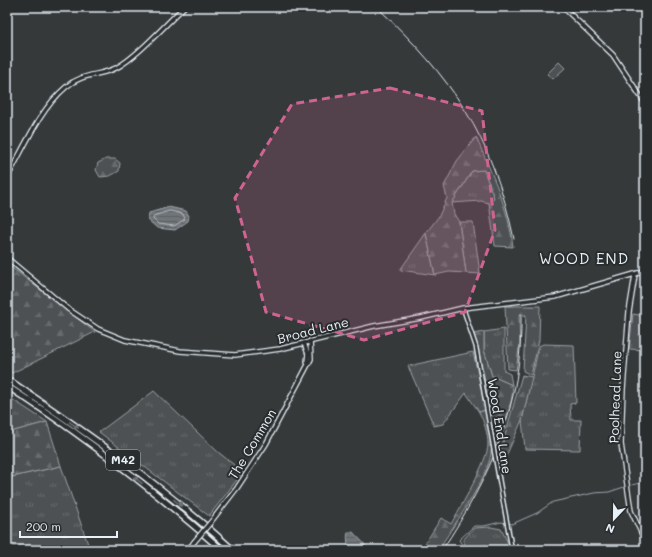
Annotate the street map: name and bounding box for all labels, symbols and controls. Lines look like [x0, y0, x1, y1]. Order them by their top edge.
district label: WOOD END [539, 248, 629, 268]
street label: Broad Lane [275, 312, 350, 347]
street label: Poolhead Lane [604, 350, 625, 444]
street label: Wood End Lane [485, 377, 516, 475]
street label: The Common [224, 405, 279, 482]
one-way arrow [69, 421, 79, 429]
road number: M42 [106, 450, 140, 470]
one-way arrow [133, 476, 144, 485]
one-way arrow [172, 499, 183, 508]
north arrow [594, 499, 634, 539]
scale bar [20, 513, 117, 539]
text: 200 m [26, 518, 61, 534]
text: N [603, 520, 617, 537]

